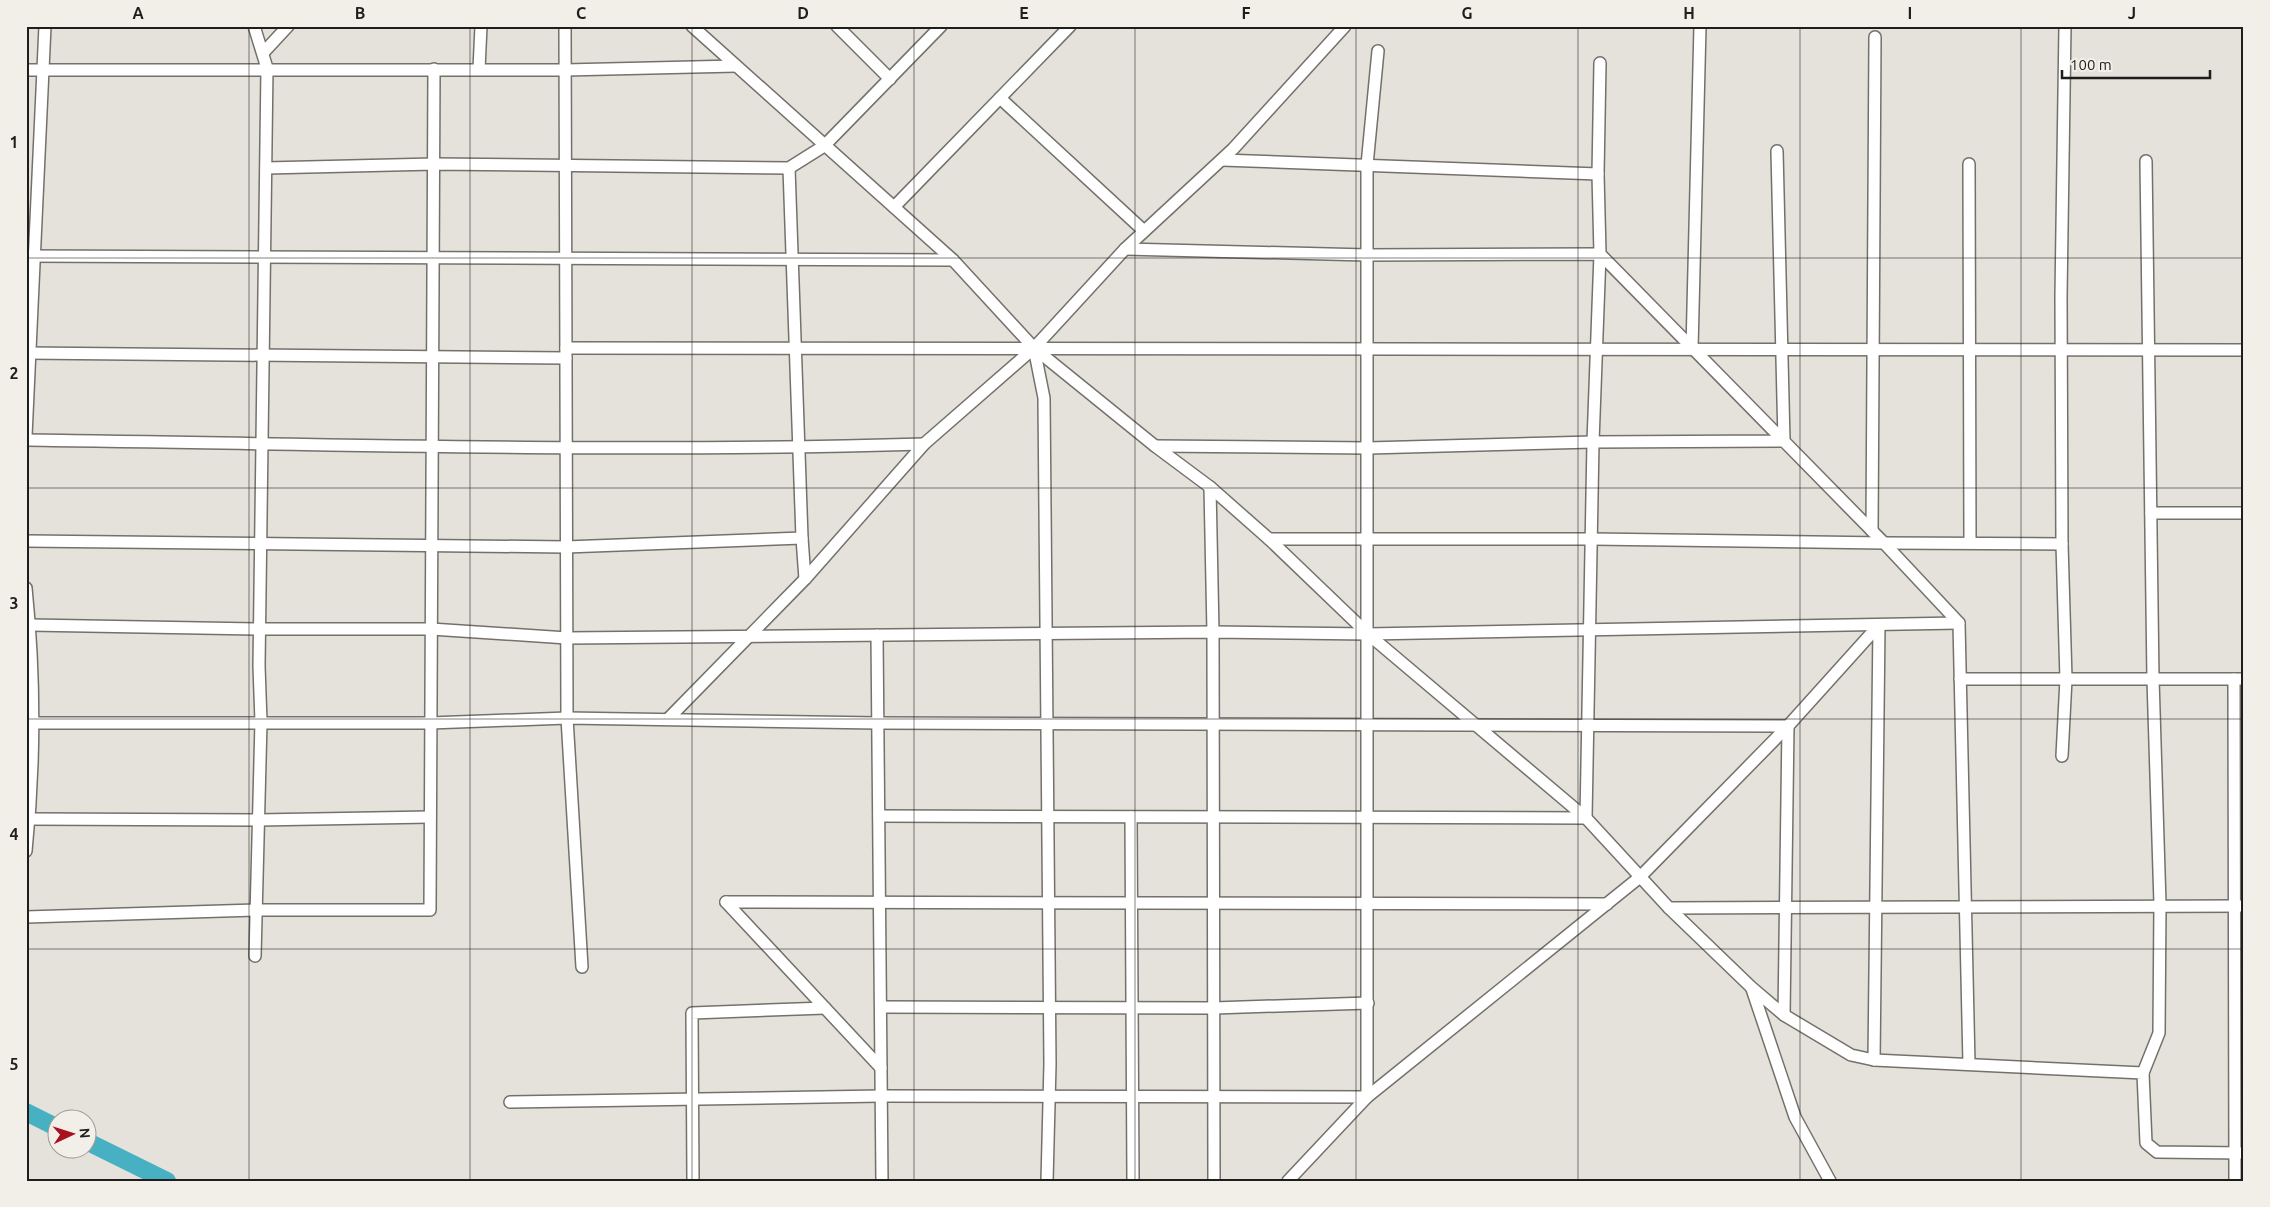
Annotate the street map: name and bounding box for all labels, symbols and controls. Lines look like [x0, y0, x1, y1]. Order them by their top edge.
text: A [132, 4, 144, 22]
text: B [355, 4, 365, 22]
text: C [576, 4, 586, 22]
text: D [797, 4, 809, 22]
text: E [1019, 4, 1029, 22]
text: F [1242, 4, 1251, 22]
text: G [1461, 4, 1473, 22]
text: H [1683, 4, 1695, 22]
text: I [1908, 4, 1912, 22]
text: J [2128, 4, 2136, 22]
scale bar [2062, 48, 2210, 80]
text: 100 m [2070, 56, 2112, 73]
text: 1 [9, 133, 19, 151]
text: 2 [9, 364, 19, 382]
text: 3 [9, 594, 19, 612]
text: 4 [9, 825, 19, 843]
text: 5 [9, 1055, 19, 1073]
north arrow [48, 1110, 98, 1160]
text: N [77, 1127, 93, 1139]

